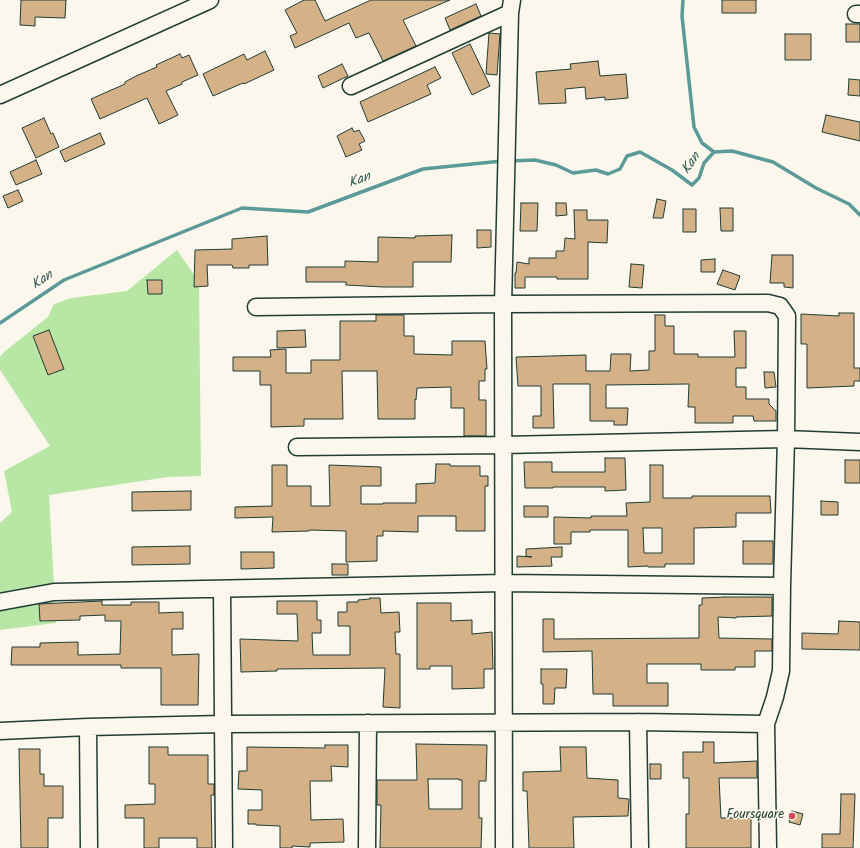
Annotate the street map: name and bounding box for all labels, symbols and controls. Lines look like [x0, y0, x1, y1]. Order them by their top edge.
water label: Kan [679, 150, 705, 178]
water label: Kan [347, 169, 373, 193]
water label: Kan [29, 268, 57, 294]
place label: Foursquare [727, 808, 784, 824]
marker: Foursquare [787, 811, 797, 821]

